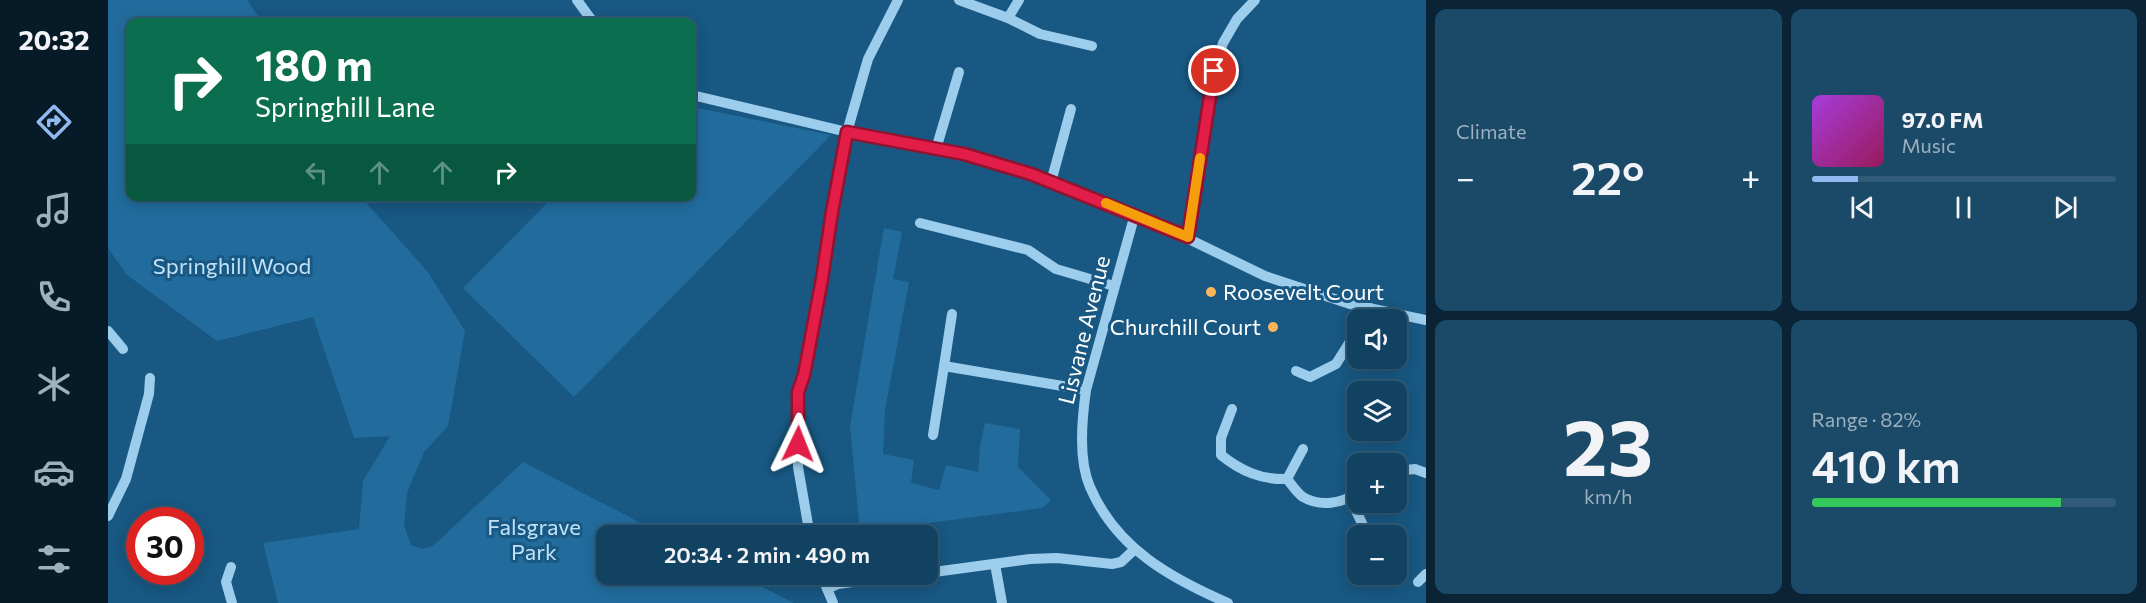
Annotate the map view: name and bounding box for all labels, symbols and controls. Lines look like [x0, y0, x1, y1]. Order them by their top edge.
text: 20:32 [18, 23, 90, 56]
text: 180 m [255, 38, 373, 90]
icon: right [156, 42, 234, 120]
pin [1188, 45, 1239, 96]
icon: arrive [1197, 54, 1230, 87]
text: Springhill Lane [255, 90, 435, 123]
icon: directions [33, 101, 75, 143]
text: 97.0 FM [1902, 106, 1983, 133]
text: Climate [1456, 119, 1526, 143]
text: Music [1902, 133, 1956, 157]
text: 22° [1571, 149, 1645, 204]
icon: left [300, 156, 333, 189]
icon: ahead [363, 156, 396, 189]
icon: ahead [426, 156, 459, 189]
icon: right [489, 156, 522, 189]
text: − [1456, 156, 1475, 197]
text: + [1741, 156, 1761, 197]
icon: music [33, 189, 75, 231]
icon: previous [1846, 191, 1879, 224]
icon: pause [1947, 191, 1980, 224]
icon: next [2049, 191, 2082, 224]
park label: Springhill Wood [153, 252, 311, 279]
street label: Lisvane Avenue [1052, 253, 1115, 407]
icon: phone [33, 276, 75, 318]
place label: Roosevelt Court [1223, 278, 1384, 305]
marker: Roosevelt Court [1204, 285, 1218, 299]
map controls [1347, 309, 1407, 585]
button: sound [1347, 309, 1407, 369]
place label: Churchill Court [1110, 313, 1261, 340]
marker: Churchill Court [1266, 320, 1280, 334]
icon: climate [33, 363, 75, 405]
button: layers [1347, 381, 1407, 441]
text: 23 [1563, 397, 1653, 492]
text: Range · 82% [1812, 407, 1921, 431]
position arrow [766, 412, 830, 476]
text: 410 km [1812, 437, 1961, 492]
icon: car [33, 451, 75, 493]
button: + [1347, 453, 1407, 513]
text: km/h [1584, 484, 1633, 508]
speed limit sign: 30 [126, 507, 204, 585]
park label: Falsgrave Park [487, 513, 581, 565]
button: − [1347, 525, 1407, 585]
icon: filters [33, 538, 75, 580]
text: 20:34 · 2 min · 490 m [664, 541, 870, 568]

